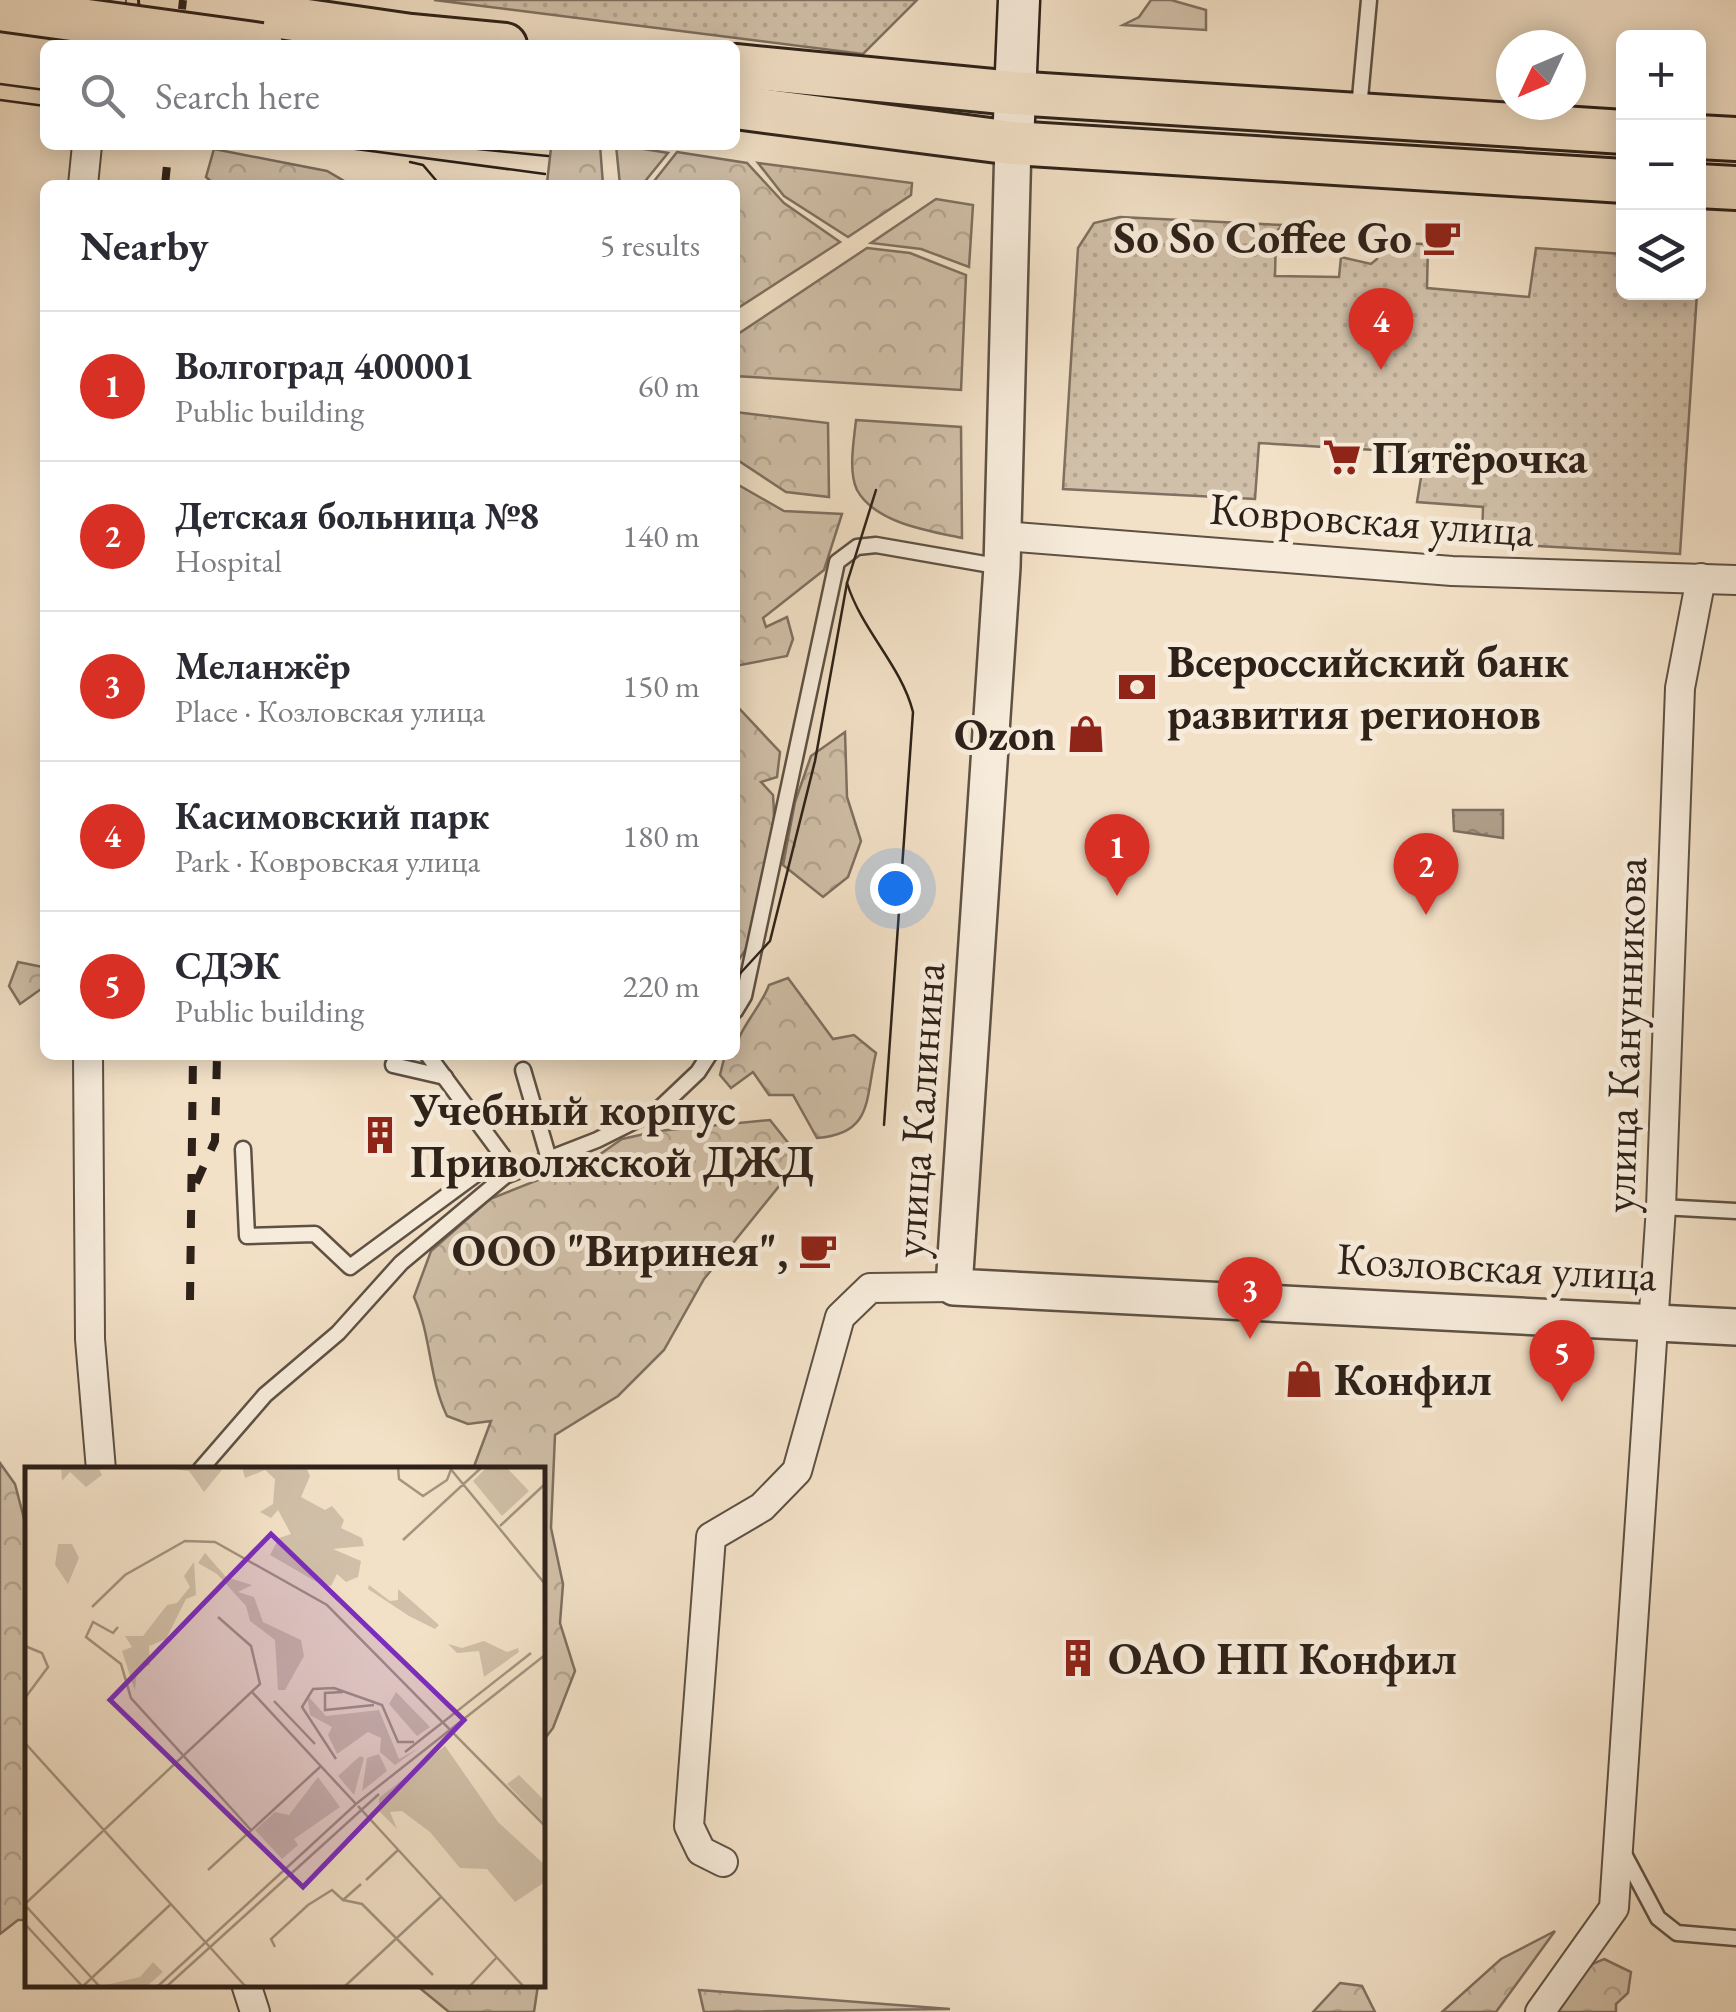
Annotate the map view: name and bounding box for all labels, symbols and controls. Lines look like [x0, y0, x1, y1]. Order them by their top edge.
north arrow [1496, 30, 1586, 120]
map controls [1616, 30, 1706, 300]
button: + [1616, 30, 1706, 120]
search box [40, 40, 740, 150]
icon: search [75, 68, 130, 123]
text: Search here [155, 71, 320, 120]
button: − [1616, 120, 1706, 210]
place label: So So Coffee Go [1113, 208, 1412, 266]
button: layers [1616, 210, 1706, 300]
cafe icon: So So Coffee Go [1421, 216, 1463, 258]
text: Nearby [80, 218, 209, 273]
text: 5 results [600, 224, 700, 266]
pin: 4 [1348, 288, 1414, 370]
text: Волгоград 400001 [175, 341, 474, 390]
text: 1 [104, 365, 121, 407]
text: 60 m [638, 365, 700, 407]
text: Public building [175, 390, 364, 432]
place label: Пятёрочка [1372, 428, 1588, 486]
supermarket icon: Пятёрочка [1321, 436, 1363, 478]
street label: Ковровская улица [1208, 479, 1536, 559]
text: Детская больница №8 [175, 491, 539, 540]
text: 2 [104, 515, 121, 557]
text: 140 m [623, 515, 700, 557]
text: Hospital [175, 540, 282, 582]
place label: Всероссийский банк развития регионов [1167, 632, 1569, 742]
text: Меланжёр [175, 641, 350, 690]
text: 3 [104, 665, 121, 707]
text: 150 m [623, 665, 700, 707]
bank icon: Всероссийский банк развития регионов [1116, 666, 1158, 708]
text: Place · Козловская улица [175, 690, 485, 732]
place label: Ozon [954, 705, 1056, 763]
shop icon: Ozon [1065, 713, 1107, 755]
text: Касимовский парк [175, 791, 490, 840]
pin: 1 [1084, 814, 1150, 896]
text: 4 [104, 815, 121, 857]
text: 180 m [623, 815, 700, 857]
pin: 2 [1394, 832, 1458, 915]
text: Park · Ковровская улица [175, 840, 480, 882]
street label: улица Канунникова [1589, 856, 1659, 1214]
your location [870, 863, 921, 914]
text: СДЭК [175, 941, 280, 990]
street label: улица Калинина [879, 960, 957, 1260]
text: 5 [104, 965, 121, 1007]
text: 220 m [623, 965, 700, 1007]
text: Public building [175, 990, 364, 1032]
place label: Учебный корпус Приволжской ДЖД [409, 1080, 814, 1190]
building icon: Учебный корпус Приволжской ДЖД [359, 1114, 401, 1156]
place label: ООО "Виринея", [452, 1221, 788, 1279]
cafe icon: ООО "Виринея", [797, 1229, 839, 1271]
street label: Козловская улица [1335, 1229, 1659, 1303]
pin: 3 [1218, 1256, 1282, 1339]
pin: 5 [1530, 1320, 1594, 1402]
place label: Конфил [1334, 1350, 1492, 1408]
shop icon: Конфил [1283, 1358, 1325, 1400]
inset map [25, 1467, 545, 1987]
place label: ОАО НП Конфил [1108, 1629, 1457, 1687]
building icon: ОАО НП Конфил [1057, 1637, 1099, 1679]

